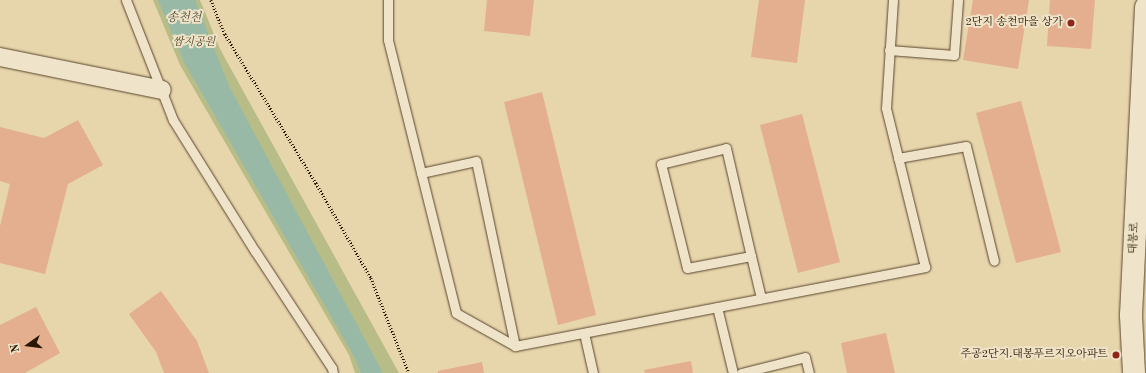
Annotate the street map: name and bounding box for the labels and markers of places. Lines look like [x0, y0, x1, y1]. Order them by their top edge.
place label: 2단지 송천마을 상가 [965, 16, 1063, 30]
marker: 2단지 송천마을 상가 [1066, 18, 1076, 28]
place label: 주공2단지.태봉푸르지오아파트 [960, 348, 1108, 362]
marker: 주공2단지.태봉푸르지오아파트 [1111, 350, 1121, 360]

